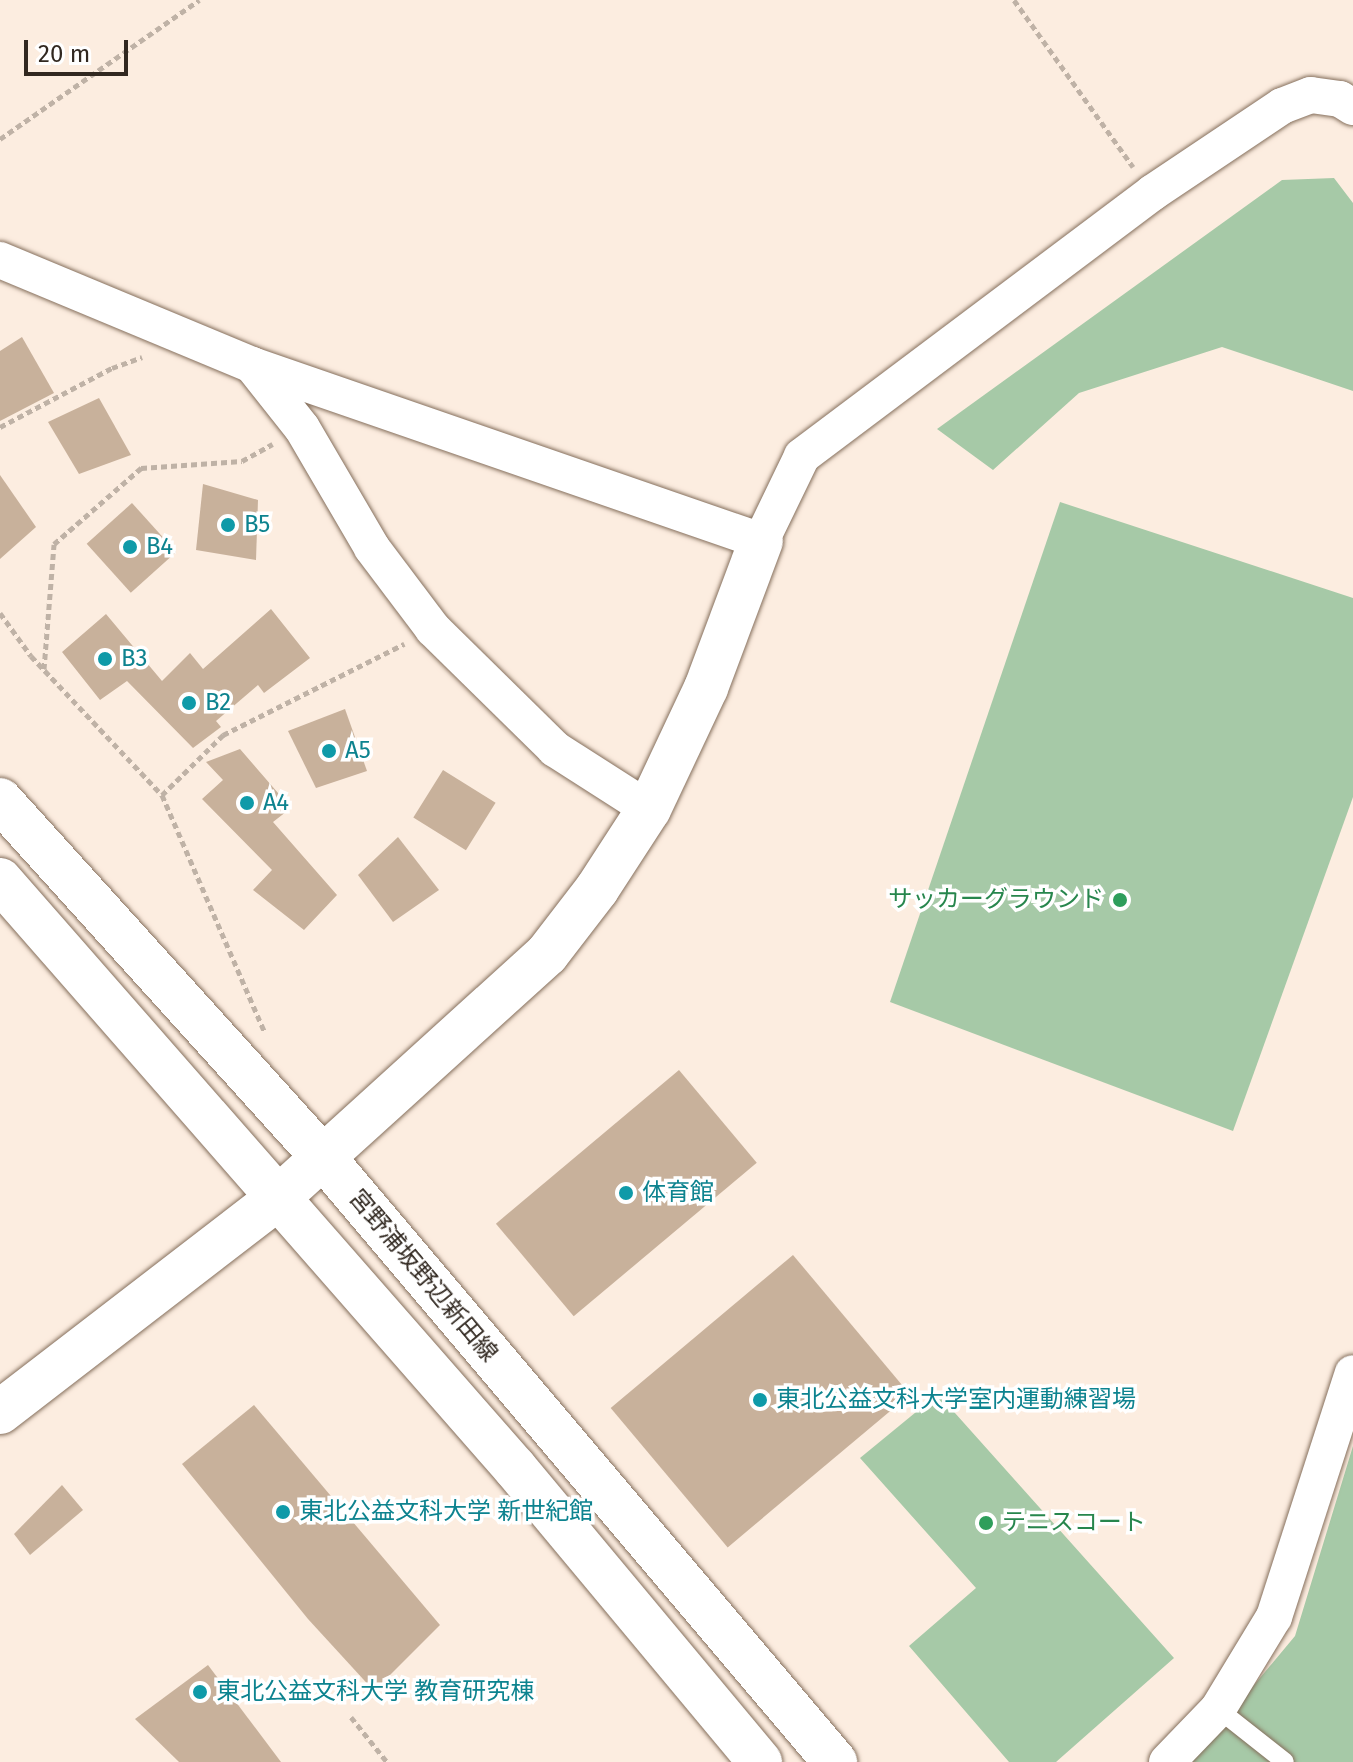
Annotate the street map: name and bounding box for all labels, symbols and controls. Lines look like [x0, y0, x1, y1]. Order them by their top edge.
scale bar [28, 24, 132, 74]
text: 20 m [38, 40, 90, 68]
place label: B5 [244, 511, 270, 539]
marker: B5 [219, 516, 237, 534]
place label: B4 [146, 533, 173, 561]
marker: B4 [121, 538, 139, 556]
place label: B3 [121, 645, 148, 673]
marker: B3 [96, 650, 114, 668]
place label: B2 [205, 689, 231, 717]
marker: B2 [180, 694, 198, 712]
place label: A5 [345, 737, 371, 765]
marker: A5 [320, 742, 338, 760]
place label: A4 [263, 789, 289, 817]
marker: A4 [238, 794, 256, 812]
place label: サッカーグラウンド [888, 886, 1104, 914]
marker: サッカーグラウンド [1111, 891, 1129, 909]
place label: 体育館 [642, 1179, 714, 1207]
street label: 宮野浦坂野辺新田線 [343, 1184, 503, 1368]
marker: 体育館 [617, 1184, 635, 1202]
place label: 東北公益文科大学室内運動練習場 [776, 1386, 1136, 1414]
marker: 東北公益文科大学室内運動練習場 [751, 1391, 769, 1409]
place label: 東北公益文科大学 新世紀館 [299, 1498, 593, 1526]
marker: 東北公益文科大学 新世紀館 [274, 1503, 292, 1521]
place label: テニスコート [1002, 1509, 1146, 1537]
marker: テニスコート [977, 1514, 995, 1532]
place label: 東北公益文科大学 教育研究棟 [216, 1678, 534, 1706]
marker: 東北公益文科大学 教育研究棟 [191, 1683, 209, 1701]

